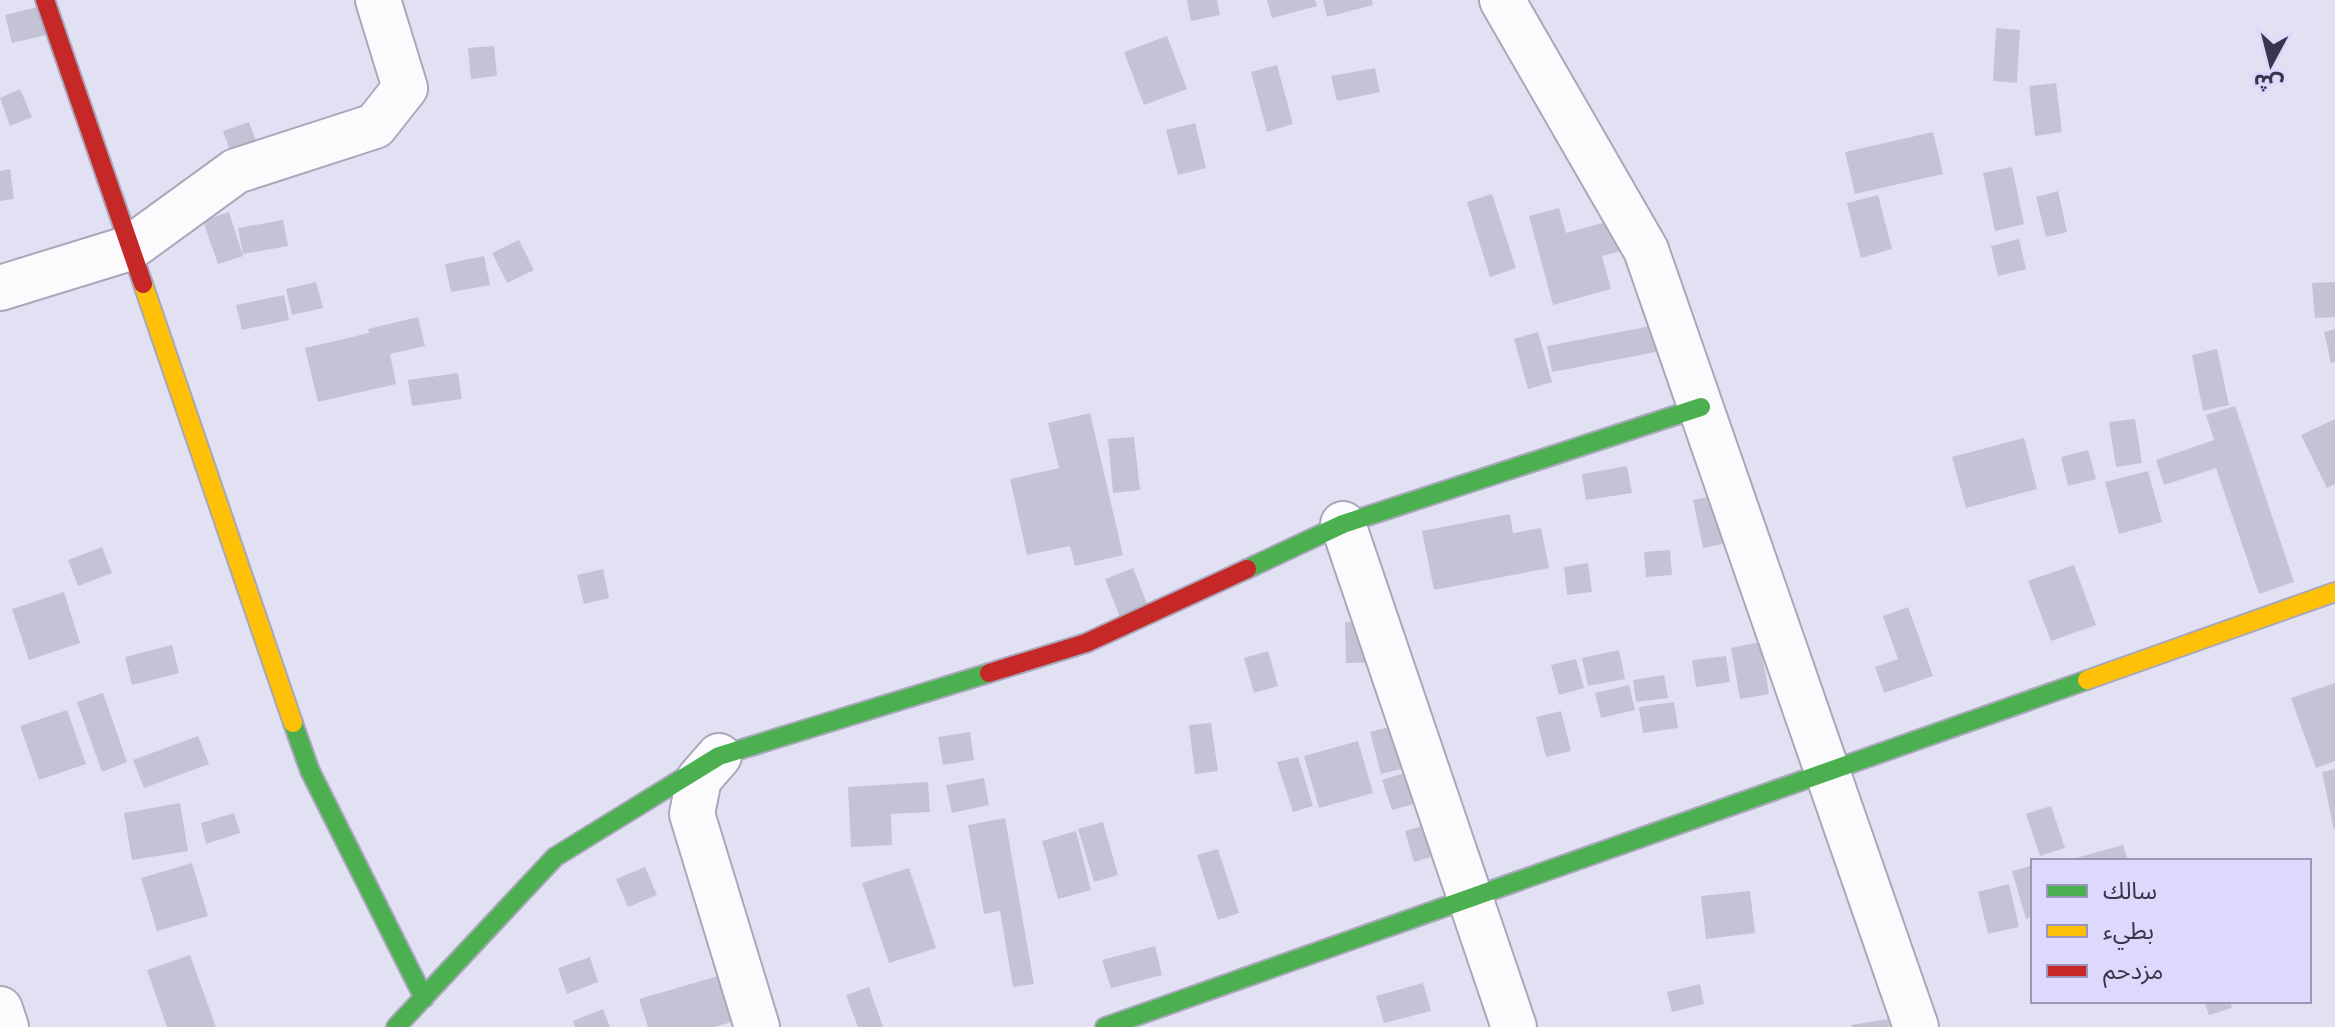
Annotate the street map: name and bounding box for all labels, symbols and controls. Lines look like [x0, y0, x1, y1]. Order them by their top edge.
north arrow [2231, 24, 2311, 104]
text: ش [2252, 66, 2285, 97]
legend [2031, 859, 2311, 1003]
text: سالك [2103, 878, 2157, 908]
text: بطيء [2103, 918, 2154, 950]
text: مزدحم [2103, 958, 2163, 988]

